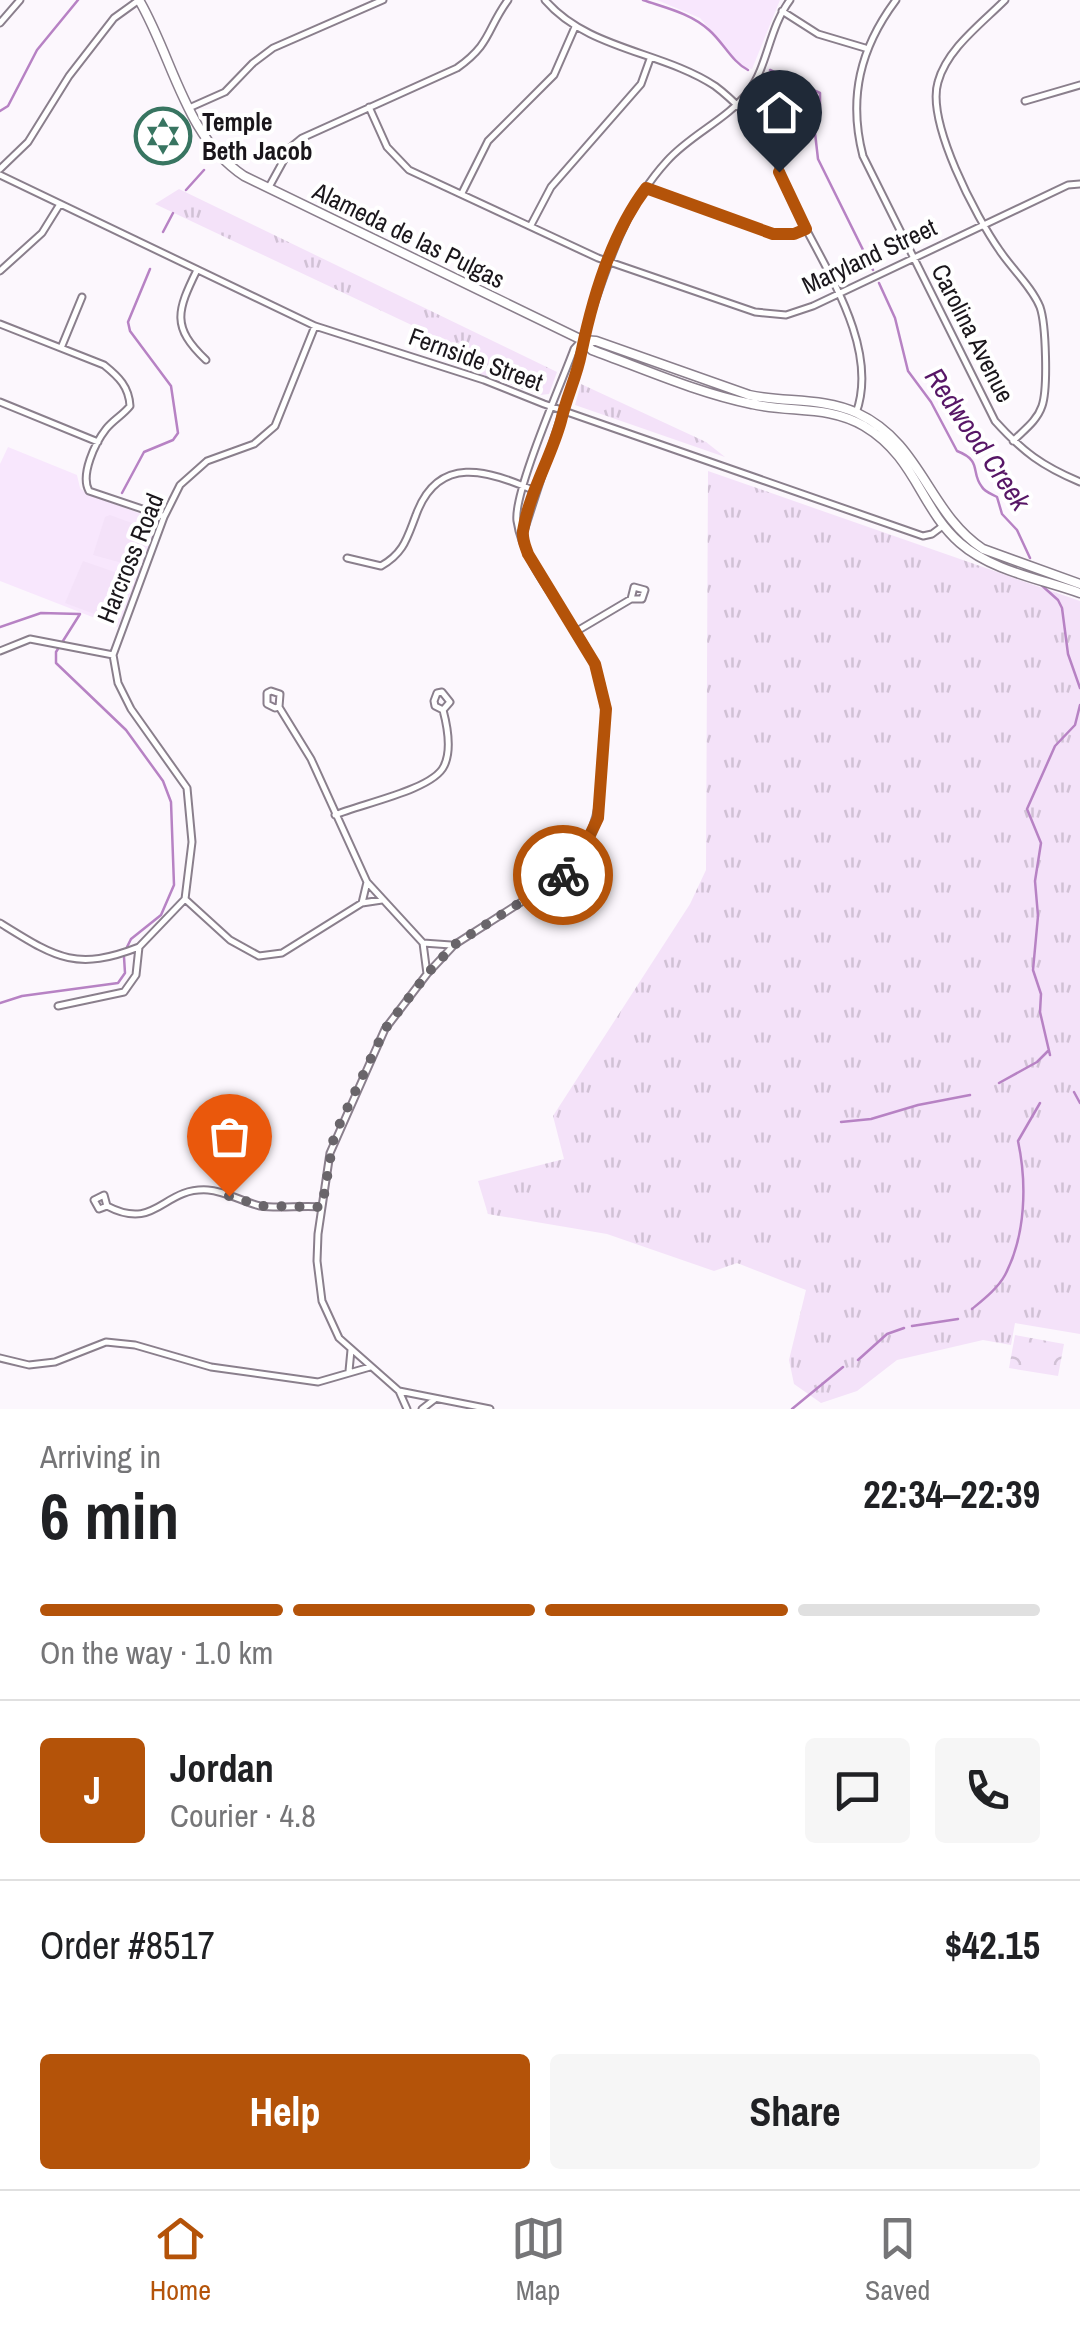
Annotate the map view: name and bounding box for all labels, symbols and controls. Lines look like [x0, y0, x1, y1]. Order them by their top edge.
pin [737, 70, 822, 173]
icon: home [752, 85, 807, 140]
place label: Temple Beth Jacob [202, 105, 313, 168]
synagogue icon: Temple Beth Jacob [133, 106, 193, 166]
street label: Alameda de las Pulgas [306, 173, 511, 296]
street label: Maryland Street [796, 210, 942, 302]
street label: Carolina Avenue [924, 258, 1022, 408]
street label: Fernside Street [404, 319, 548, 399]
water label: Redwood Creek [916, 360, 1041, 519]
street label: Harcross Road [89, 488, 171, 628]
courier [513, 825, 613, 925]
icon: bike [536, 848, 591, 903]
pin [187, 1094, 272, 1197]
icon: bag [202, 1109, 257, 1164]
text: Arriving in [40, 1435, 161, 1478]
text: 22:34–22:39 [863, 1469, 1040, 1520]
text: 6 min [40, 1472, 179, 1559]
text: On the way · 1.0 km [40, 1631, 273, 1674]
button: chat [805, 1738, 910, 1843]
button: phone [935, 1738, 1040, 1843]
text: Jordan [170, 1743, 274, 1794]
text: J [84, 1765, 101, 1816]
text: Courier · 4.8 [170, 1794, 316, 1837]
text: Order #8517 [40, 1920, 215, 1971]
text: $42.15 [945, 1920, 1040, 1971]
button: Help [40, 2054, 530, 2169]
button: Share [550, 2054, 1040, 2169]
tab: Home [150, 2211, 211, 2309]
tab: Map [511, 2211, 566, 2309]
tab: Saved [865, 2211, 930, 2309]

